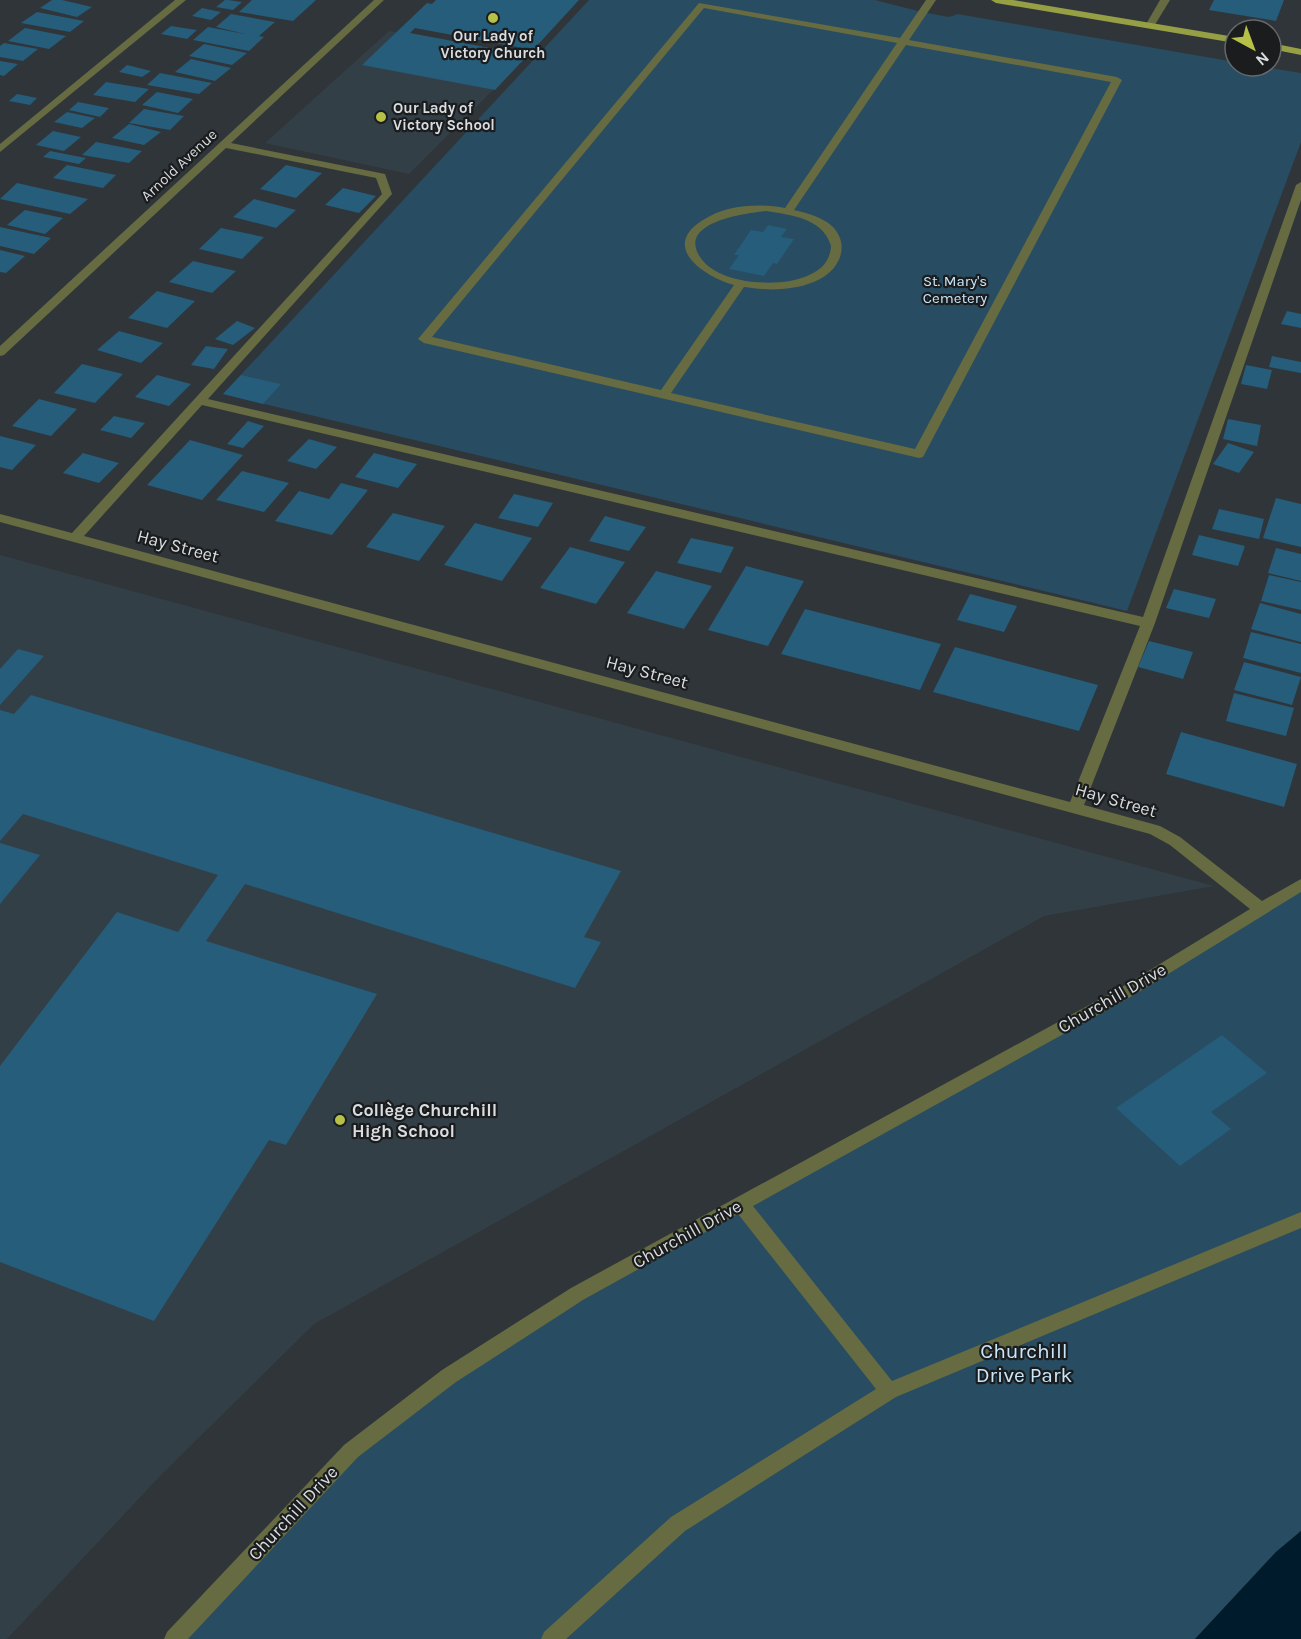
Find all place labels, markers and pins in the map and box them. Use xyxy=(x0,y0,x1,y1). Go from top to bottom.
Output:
marker: Our Lady of Victory Church xyxy=(486,11,500,25)
place label: Our Lady of Victory Church xyxy=(441,27,545,62)
place label: Our Lady of Victory School xyxy=(393,99,495,134)
marker: Our Lady of Victory School xyxy=(374,110,388,124)
place label: Collège Churchill High School xyxy=(352,1099,497,1142)
marker: Collège Churchill High School xyxy=(333,1113,347,1127)

